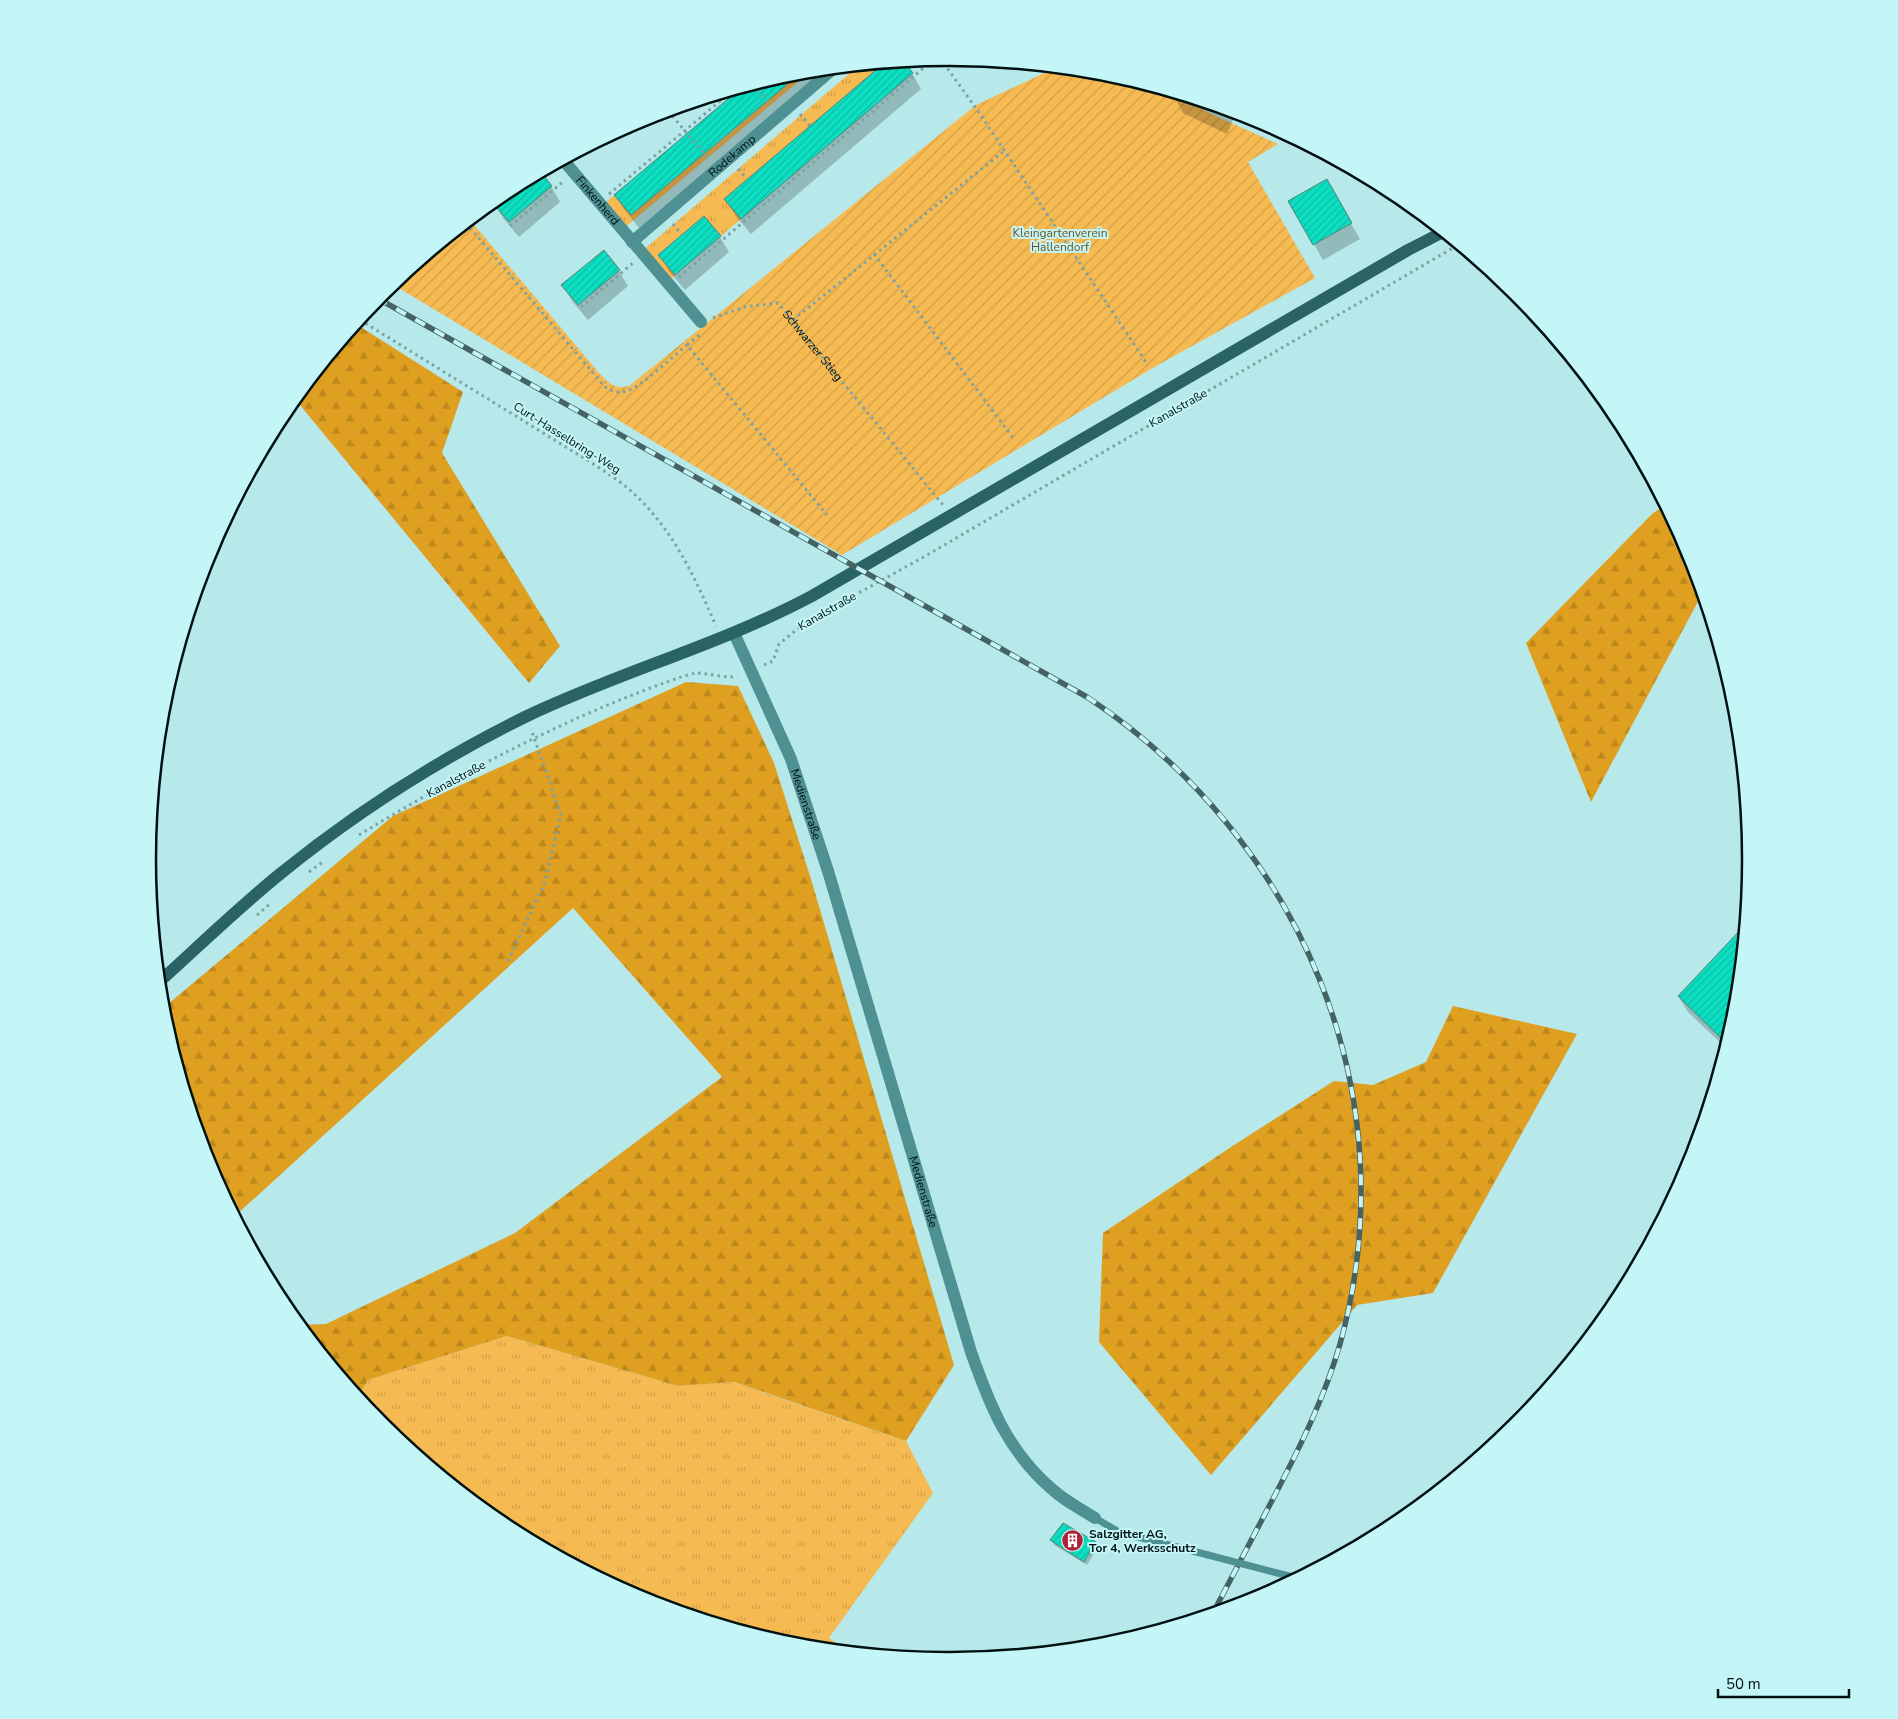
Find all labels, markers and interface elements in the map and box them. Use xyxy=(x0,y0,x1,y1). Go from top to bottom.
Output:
street label: Rodekamp xyxy=(705,131,759,181)
street label: Finkenherd xyxy=(572,173,623,229)
park label: Kleingartenverein Hallendorf xyxy=(1013,225,1107,255)
street label: Schwarzer Stieg xyxy=(779,307,847,384)
street label: Kanalstraße xyxy=(1146,385,1210,431)
street label: Curt-Hasselbring-Weg xyxy=(510,398,624,478)
street label: Kanalstraße xyxy=(795,588,859,634)
street label: Kanalstraße xyxy=(424,757,488,801)
street label: Medienstraße xyxy=(787,767,825,842)
street label: Medienstraße xyxy=(905,1154,942,1230)
place label: Salzgitter AG, Tor 4, Werksschutz xyxy=(1089,1526,1196,1556)
building icon: Salzgitter AG, Tor 4, Werksschutz xyxy=(1061,1529,1085,1553)
scale bar xyxy=(1718,1666,1849,1698)
text: 50 m xyxy=(1726,1674,1761,1694)

